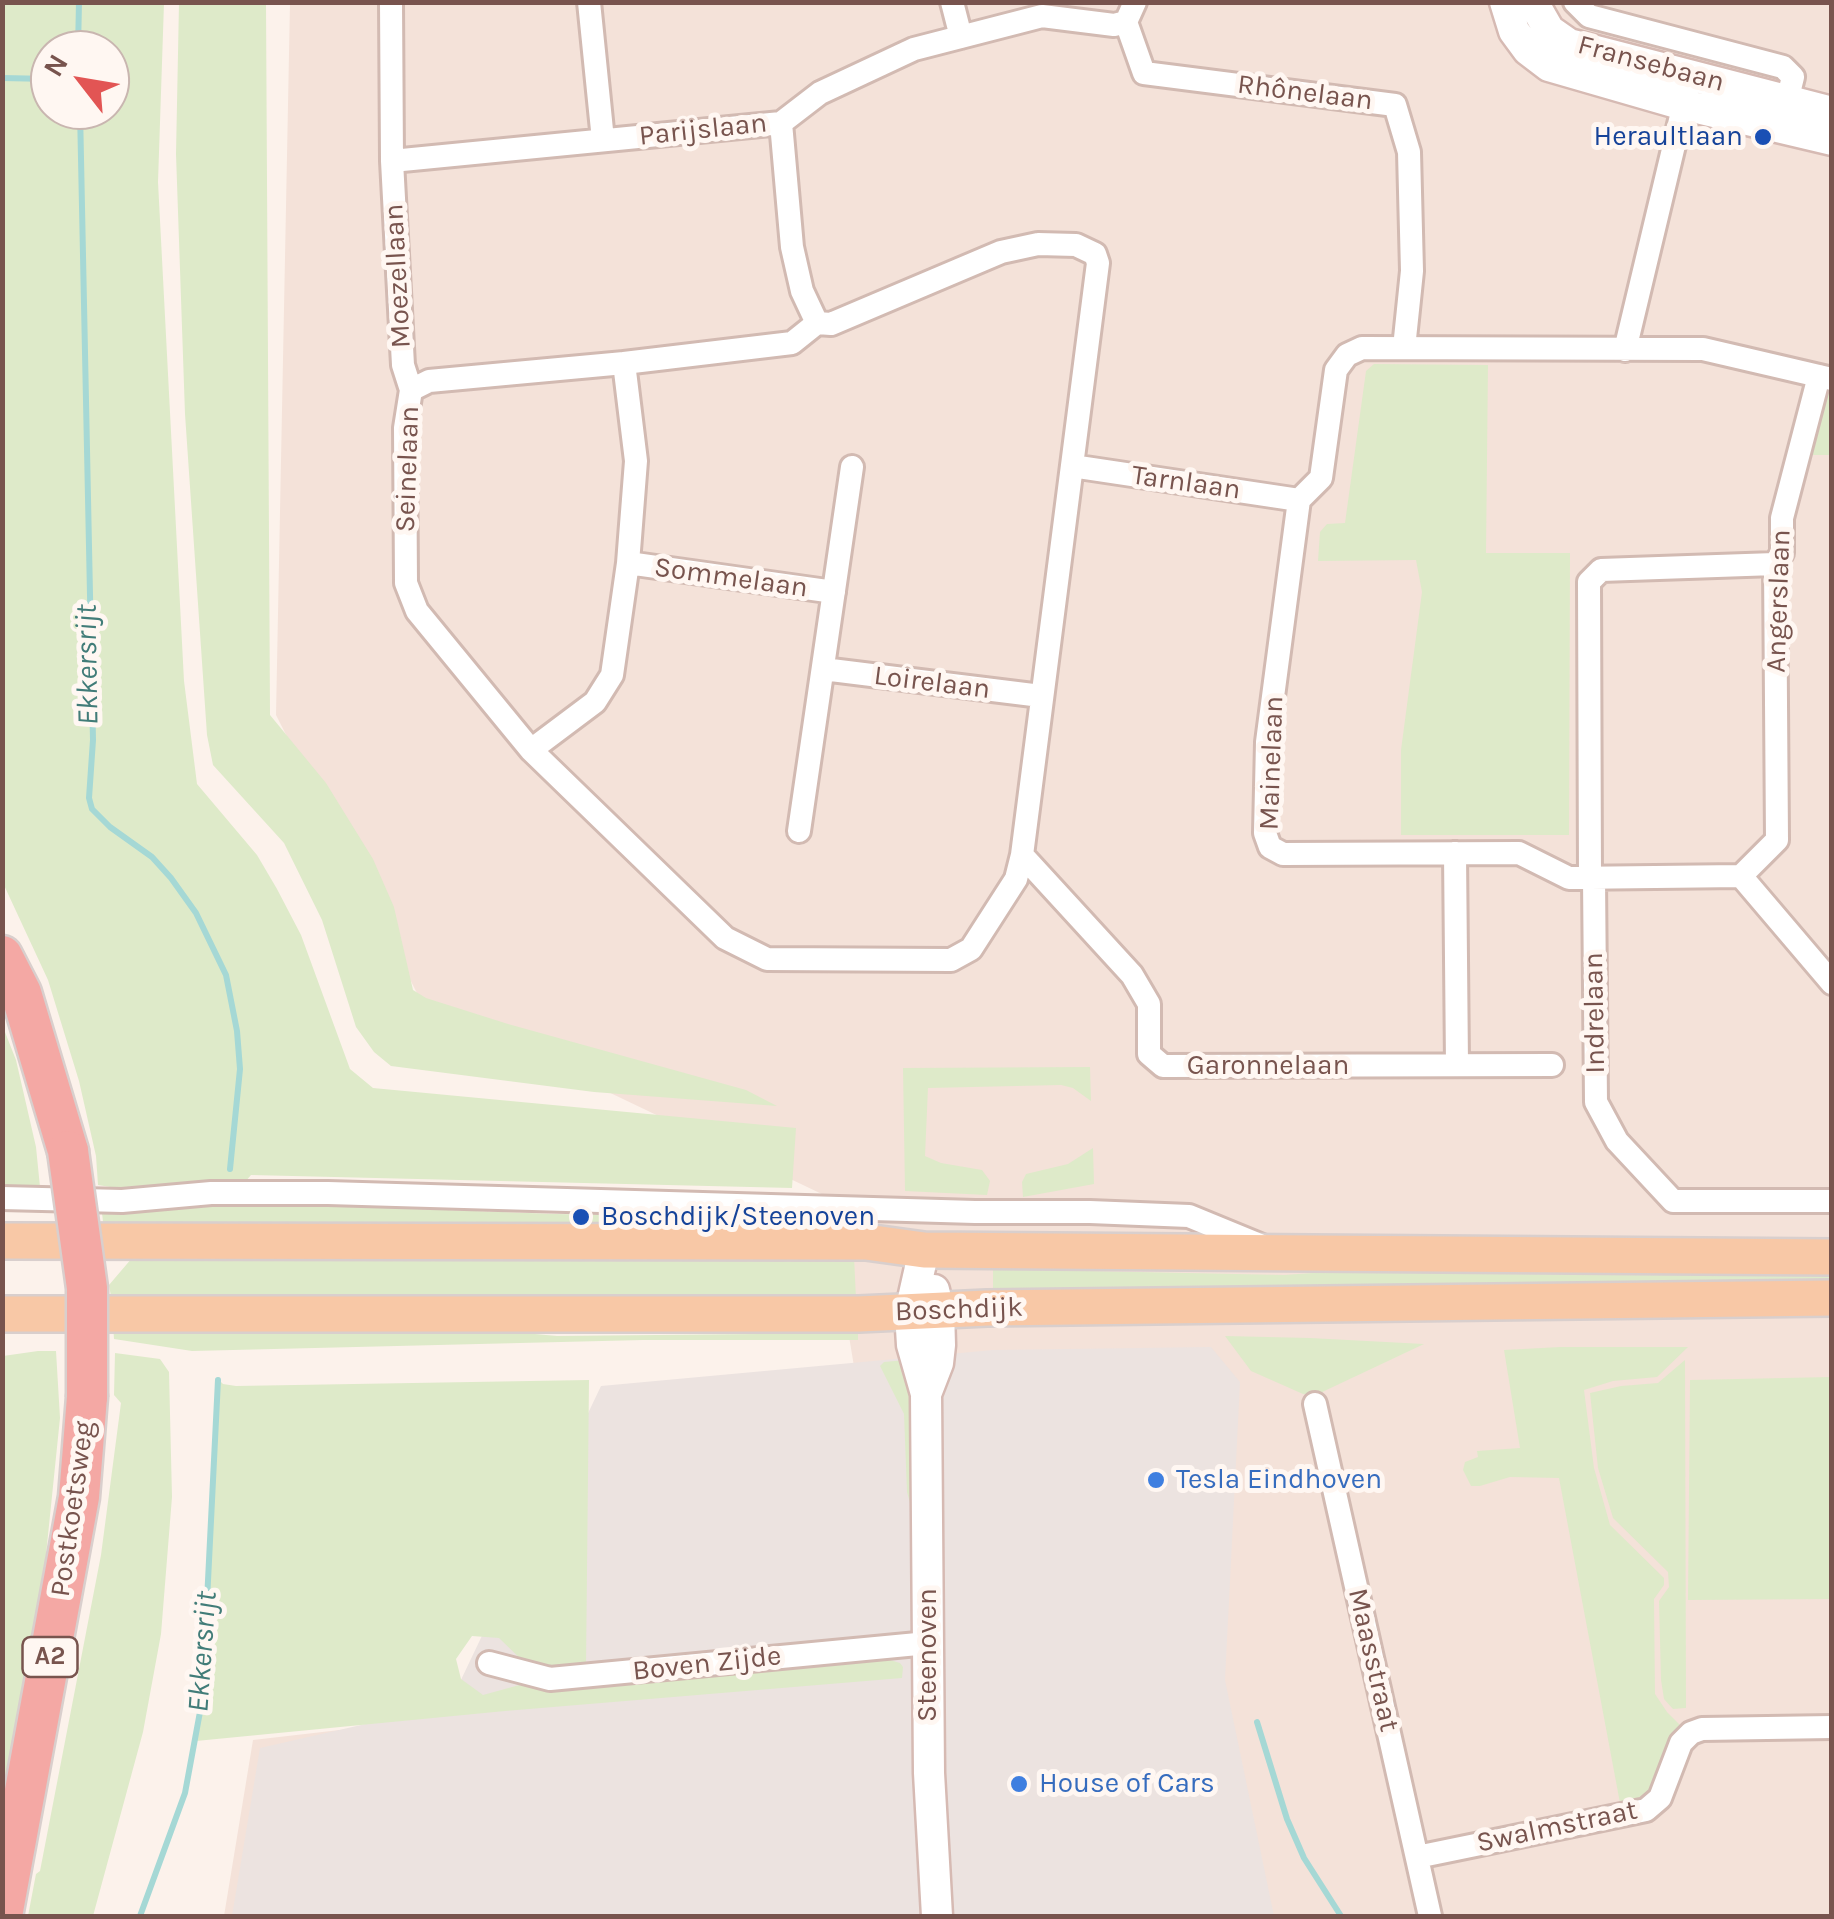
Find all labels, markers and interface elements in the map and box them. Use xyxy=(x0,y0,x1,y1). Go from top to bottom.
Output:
street label: Fransebaan xyxy=(1574,28,1728,100)
north arrow xyxy=(30,30,130,130)
text: N xyxy=(36,48,75,82)
street label: Rhônelaan xyxy=(1235,68,1375,118)
street label: Parijslaan xyxy=(637,107,769,153)
place label: Heraultlaan xyxy=(1593,120,1743,154)
marker: Heraultlaan xyxy=(1752,126,1774,148)
street label: Moezellaan xyxy=(377,203,419,349)
street label: Seinelaan xyxy=(389,405,427,533)
street label: Tarnlaan xyxy=(1129,459,1243,507)
street label: Angerslaan xyxy=(1760,529,1798,673)
street label: Sommelaan xyxy=(652,551,810,605)
water label: Ekkersrijt xyxy=(69,604,107,726)
street label: Loirelaan xyxy=(872,659,992,707)
street label: Mainelaan xyxy=(1253,695,1291,831)
street label: Indrelaan xyxy=(1577,952,1613,1074)
street label: Garonnelaan xyxy=(1187,1049,1349,1083)
place label: Boschdijk/Steenoven xyxy=(601,1200,875,1234)
marker: Boschdijk/Steenoven xyxy=(570,1206,592,1228)
street label: Boschdijk xyxy=(894,1291,1024,1329)
street label: Postkoetsweg xyxy=(44,1419,102,1599)
place label: Tesla Eindhoven xyxy=(1176,1463,1382,1497)
marker: Tesla Eindhoven xyxy=(1145,1469,1167,1491)
street label: Maasstraat xyxy=(1340,1585,1406,1735)
street label: Steenoven xyxy=(911,1588,945,1722)
water label: Ekkersrijt xyxy=(181,1590,225,1714)
road number: A2 xyxy=(22,1637,78,1677)
street label: Boven Zijde xyxy=(631,1639,783,1689)
place label: House of Cars xyxy=(1039,1767,1215,1801)
marker: House of Cars xyxy=(1008,1773,1030,1795)
street label: Swalmstraat xyxy=(1474,1794,1640,1860)

